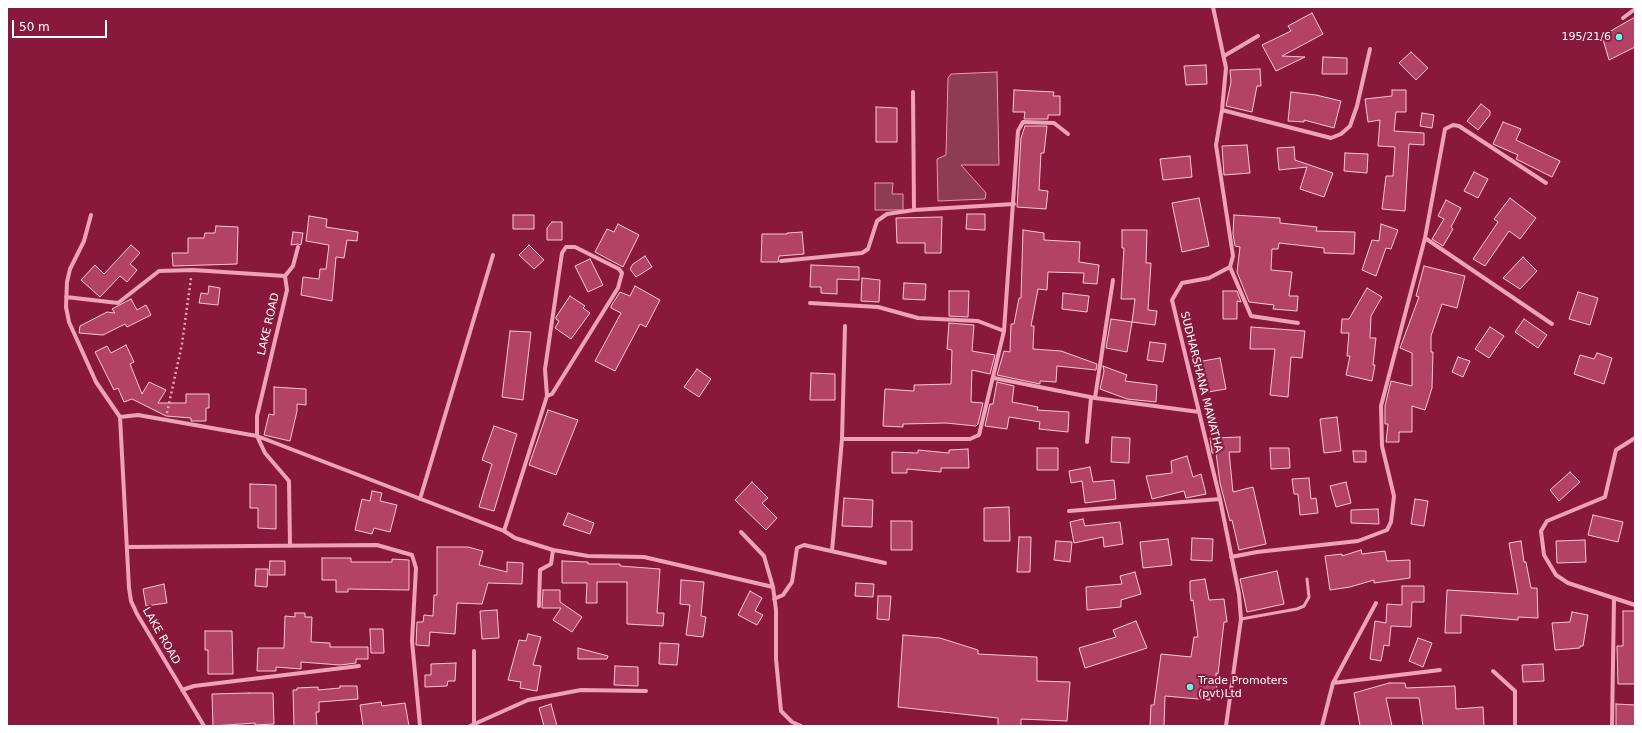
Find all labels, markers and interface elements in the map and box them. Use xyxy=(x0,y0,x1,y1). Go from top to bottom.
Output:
scale bar xyxy=(14,12,109,38)
text: 50 m xyxy=(19,20,50,34)
place label: 195/21/6 xyxy=(1562,30,1611,44)
marker: 195/21/6 xyxy=(1614,32,1624,42)
street label: LAKE ROAD xyxy=(255,291,283,357)
street label: SUDHARSHANA MAWATHA xyxy=(1177,310,1225,454)
street label: LAKE ROAD xyxy=(139,605,183,667)
place label: Trade Promoters (pvt)Ltd xyxy=(1198,674,1288,700)
marker: Trade Promoters (pvt)Ltd xyxy=(1185,682,1195,692)

